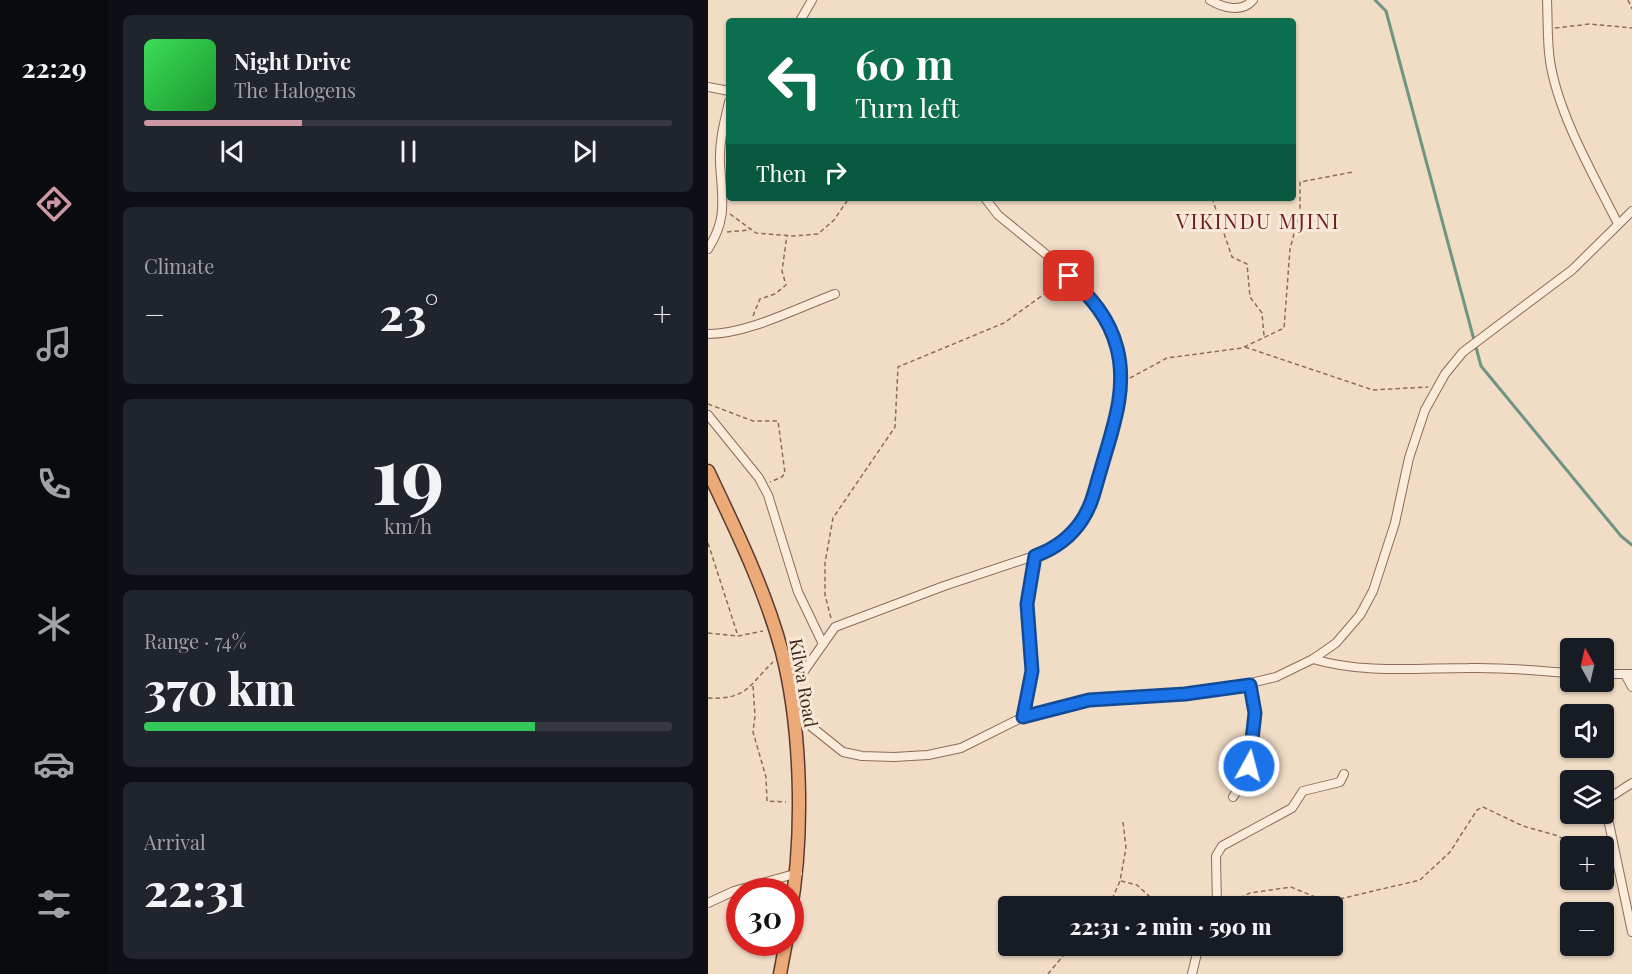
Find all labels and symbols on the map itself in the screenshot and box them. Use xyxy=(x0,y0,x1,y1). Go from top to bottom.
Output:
district label: VIKINDU MJINI xyxy=(1175,206,1340,234)
pin xyxy=(1043,250,1094,301)
street label: Kilwa Road xyxy=(784,636,824,730)
north arrow xyxy=(1560,638,1614,692)
position arrow xyxy=(1217,734,1281,798)
speed limit sign: 30 xyxy=(726,878,804,956)

